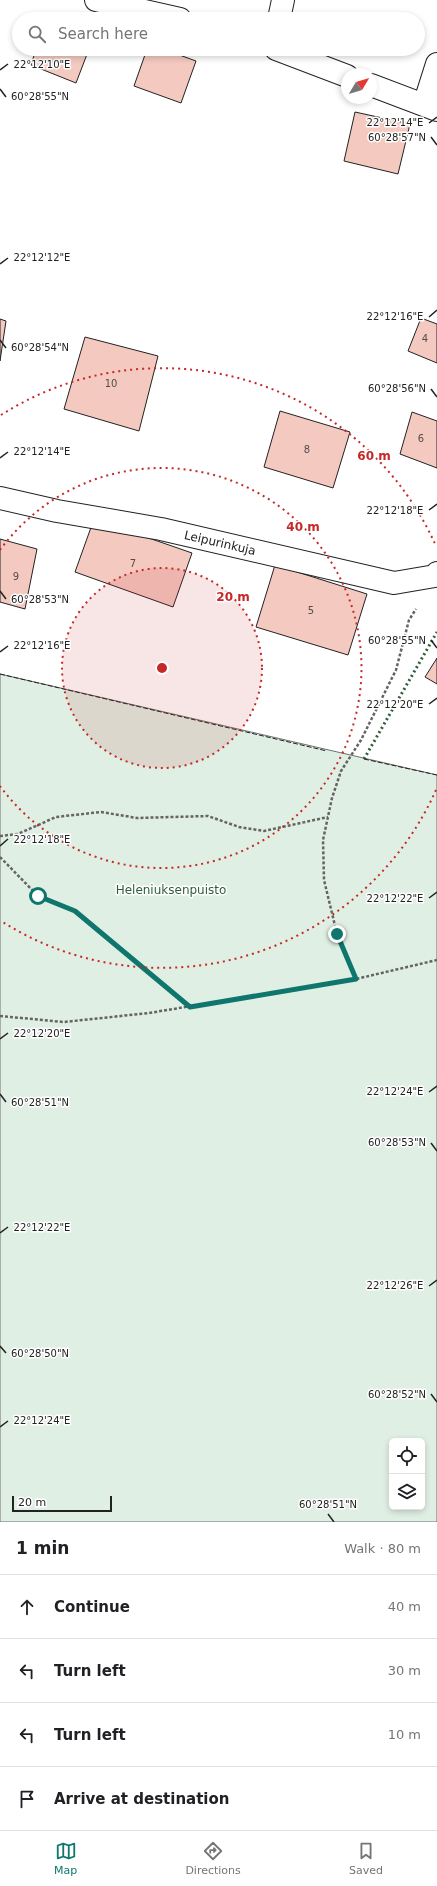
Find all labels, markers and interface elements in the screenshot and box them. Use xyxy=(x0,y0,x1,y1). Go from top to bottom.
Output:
search box xyxy=(12,12,425,56)
icon: search xyxy=(26,23,48,45)
text: Search here xyxy=(58,25,148,43)
text: 22°12'10"E xyxy=(14,59,70,70)
north arrow xyxy=(341,68,377,104)
text: 60°28'55"N xyxy=(11,91,69,102)
text: 22°12'14"E xyxy=(367,117,423,128)
text: 60°28'57"N xyxy=(368,132,426,143)
text: 22°12'12"E xyxy=(14,252,70,263)
text: 22°12'16"E xyxy=(367,311,423,322)
house number: 4 xyxy=(422,333,428,344)
text: 60°28'54"N xyxy=(11,342,69,353)
house number: 10 xyxy=(105,378,117,389)
text: 60°28'56"N xyxy=(368,383,426,394)
house number: 6 xyxy=(418,433,424,444)
house number: 8 xyxy=(304,444,310,455)
text: 22°12'14"E xyxy=(14,446,70,457)
text: 60 m xyxy=(357,449,391,463)
text: 22°12'18"E xyxy=(367,505,423,516)
text: 40 m xyxy=(286,520,320,534)
street label: Leipurinkuja xyxy=(183,528,257,558)
house number: 7 xyxy=(130,558,136,569)
house number: 9 xyxy=(13,571,19,582)
text: 20 m xyxy=(216,590,250,604)
text: 60°28'53"N xyxy=(11,594,69,605)
house number: 5 xyxy=(308,605,314,616)
text: 60°28'55"N xyxy=(368,635,426,646)
text: 22°12'16"E xyxy=(14,640,70,651)
centre of rings xyxy=(155,661,169,675)
text: 22°12'20"E xyxy=(367,699,423,710)
text: 22°12'18"E xyxy=(14,834,70,845)
park label: Heleniuksenpuisto xyxy=(116,883,226,897)
route start xyxy=(29,887,47,905)
text: 22°12'22"E xyxy=(367,893,423,904)
route end xyxy=(328,925,346,943)
text: 22°12'20"E xyxy=(14,1028,70,1039)
text: 22°12'24"E xyxy=(367,1086,423,1097)
text: 60°28'51"N xyxy=(11,1097,69,1108)
text: 60°28'53"N xyxy=(368,1137,426,1148)
text: 22°12'22"E xyxy=(14,1222,70,1233)
text: 22°12'26"E xyxy=(367,1280,423,1291)
text: 60°28'50"N xyxy=(11,1348,69,1359)
text: 60°28'52"N xyxy=(368,1389,426,1400)
text: 22°12'24"E xyxy=(14,1415,70,1426)
map controls xyxy=(389,1438,425,1510)
button: locate xyxy=(389,1438,425,1474)
button: layers xyxy=(389,1474,425,1510)
scale bar xyxy=(12,1494,112,1513)
text: 20 m xyxy=(18,1496,46,1509)
text: 60°28'51"N xyxy=(299,1499,357,1510)
text: 1 min xyxy=(16,1538,69,1558)
text: Walk · 80 m xyxy=(344,1541,421,1556)
icon: ahead xyxy=(16,1596,38,1618)
text: Continue xyxy=(54,1598,130,1616)
text: 40 m xyxy=(388,1599,421,1614)
icon: left xyxy=(16,1660,38,1682)
text: Turn left xyxy=(54,1662,126,1680)
text: 30 m xyxy=(388,1663,421,1678)
icon: left xyxy=(16,1724,38,1746)
text: Turn left xyxy=(54,1726,126,1744)
text: 10 m xyxy=(388,1727,421,1742)
icon: arrive xyxy=(16,1788,38,1810)
text: Arrive at destination xyxy=(54,1790,229,1808)
tab: Map xyxy=(54,1840,77,1877)
tab: Directions xyxy=(185,1840,241,1877)
tab: Saved xyxy=(349,1840,383,1877)

